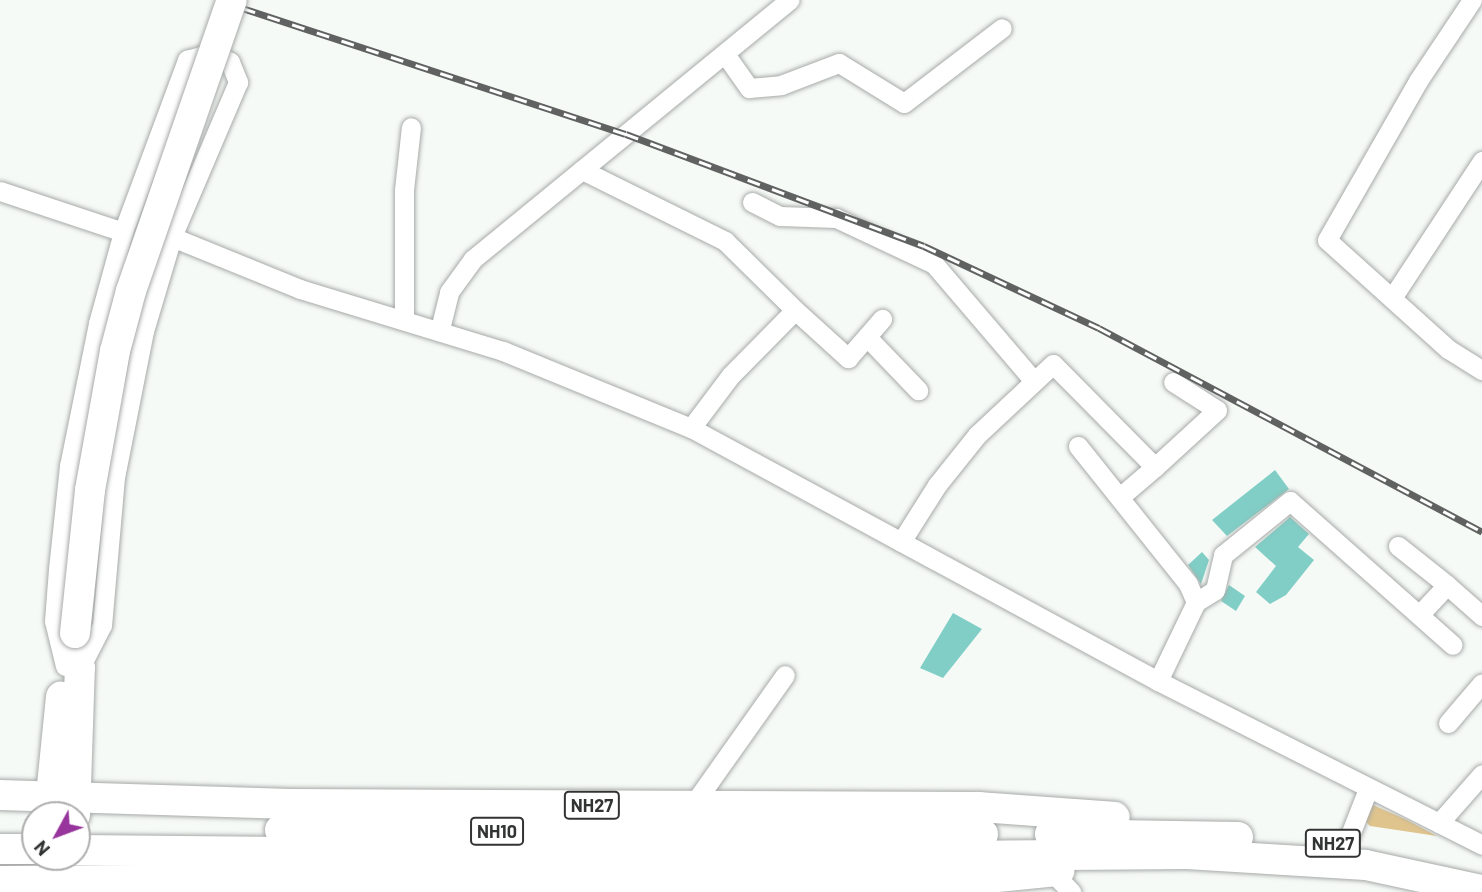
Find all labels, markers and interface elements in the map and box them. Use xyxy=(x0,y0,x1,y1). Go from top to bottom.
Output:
road number: NH27 xyxy=(562,790,622,820)
north arrow xyxy=(21,801,91,871)
road number: NH10 xyxy=(469,816,525,846)
road number: NH27 xyxy=(1303,828,1363,858)
text: N xyxy=(28,836,54,861)

